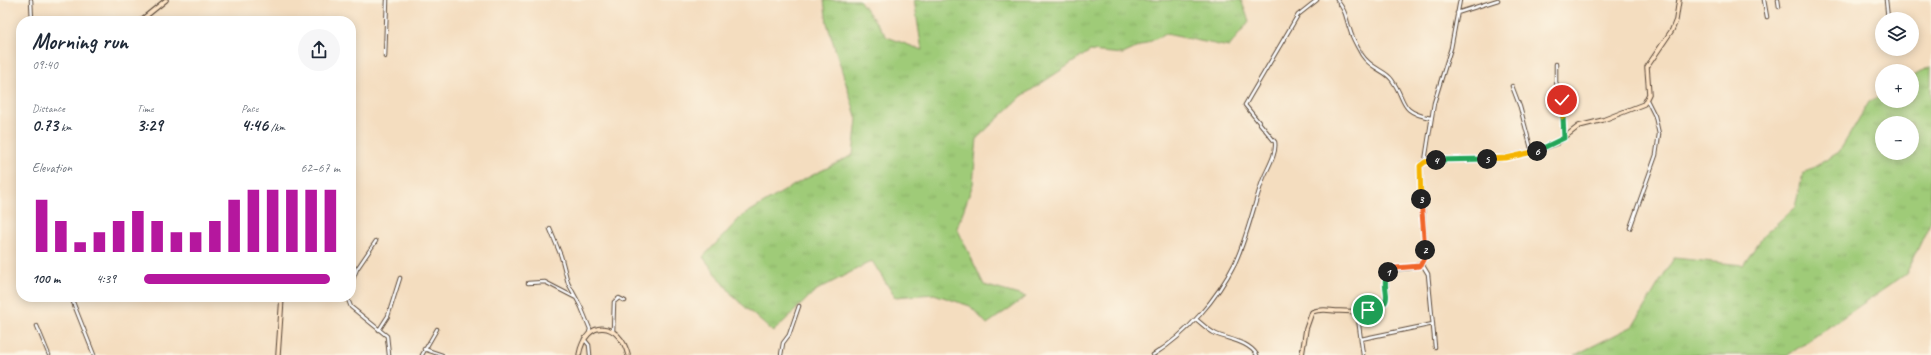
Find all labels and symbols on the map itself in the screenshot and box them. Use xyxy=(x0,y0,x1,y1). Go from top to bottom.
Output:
pin xyxy=(1545,83,1579,117)
pin: 6 xyxy=(1527,141,1547,161)
pin: 5 xyxy=(1477,149,1497,169)
pin: 4 xyxy=(1426,150,1446,170)
pin: 3 xyxy=(1411,189,1431,209)
pin: 2 xyxy=(1415,240,1435,260)
pin: 1 xyxy=(1378,262,1398,282)
pin xyxy=(1351,293,1385,327)

